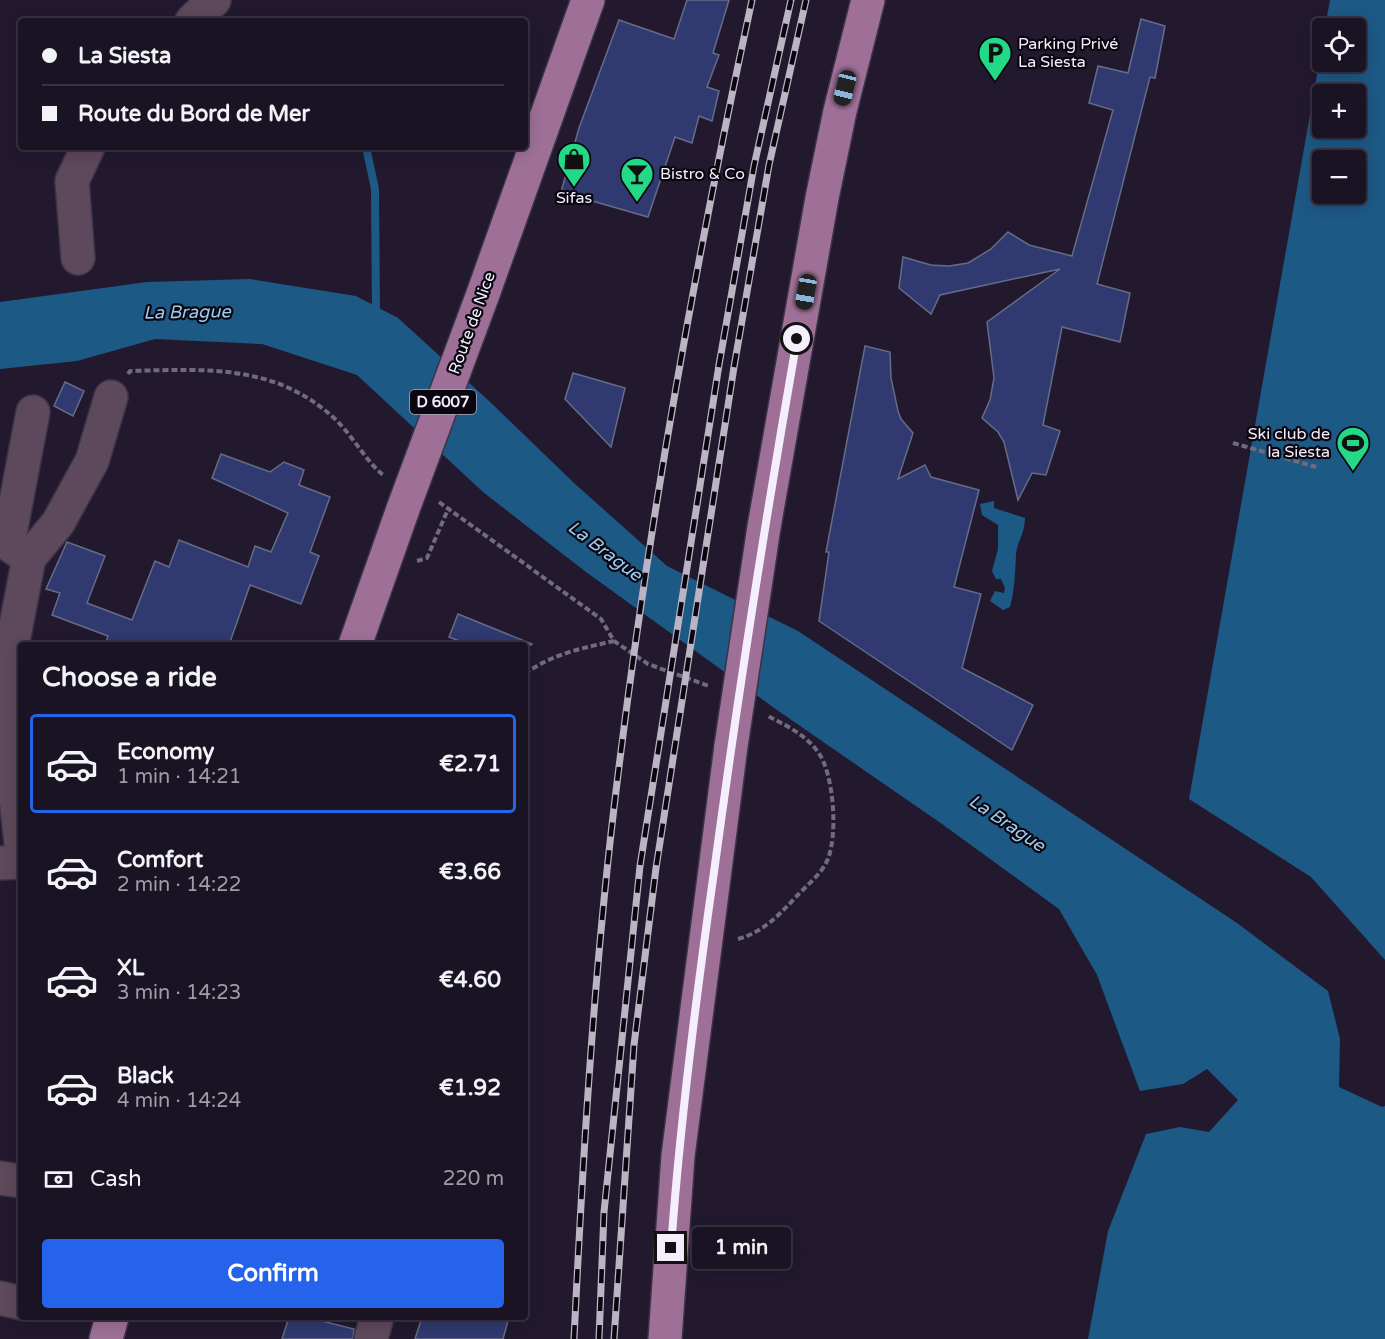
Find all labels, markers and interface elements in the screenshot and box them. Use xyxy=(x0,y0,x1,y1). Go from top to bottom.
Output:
map controls xyxy=(1312,18,1366,204)
button: locate xyxy=(1312,18,1366,72)
place label: Parking Privé La Siesta xyxy=(1018,34,1118,72)
parking icon: Parking Privé La Siesta xyxy=(977,35,1013,82)
text: La Siesta xyxy=(78,43,171,69)
car xyxy=(832,68,858,108)
button: + xyxy=(1312,84,1366,138)
text: Route du Bord de Mer xyxy=(78,101,310,127)
shop icon: Sifas xyxy=(556,141,592,188)
button: − xyxy=(1312,150,1366,204)
bar icon: Bistro & Co xyxy=(619,156,655,203)
place label: Bistro & Co xyxy=(660,164,745,184)
place label: Sifas xyxy=(556,188,592,208)
street label: Route de Nice xyxy=(444,269,500,377)
car xyxy=(794,273,818,311)
water label: La Brague xyxy=(143,300,232,324)
route start xyxy=(783,325,810,352)
road number: D 6007 xyxy=(410,390,476,414)
place label: Ski club de la Siesta xyxy=(1248,424,1330,462)
sports icon: Ski club de la Siesta xyxy=(1335,425,1371,472)
water label: La Brague xyxy=(564,516,647,586)
text: Choose a ride xyxy=(42,661,217,694)
icon: car xyxy=(45,737,99,791)
text: Economy xyxy=(117,739,214,765)
text: €2.71 xyxy=(439,751,501,777)
text: 1 min · 14:21 xyxy=(117,765,241,789)
water label: La Brague xyxy=(965,790,1050,857)
icon: car xyxy=(45,845,99,899)
text: Comfort xyxy=(117,847,203,873)
text: €3.66 xyxy=(439,859,501,885)
text: 2 min · 14:22 xyxy=(117,873,241,897)
icon: car xyxy=(45,953,99,1007)
text: XL xyxy=(117,955,144,981)
text: €4.60 xyxy=(439,967,501,993)
text: 3 min · 14:23 xyxy=(117,981,241,1005)
icon: car xyxy=(45,1061,99,1115)
text: Black xyxy=(117,1063,174,1089)
text: €1.92 xyxy=(439,1075,501,1101)
text: 4 min · 14:24 xyxy=(117,1089,241,1113)
icon: cash xyxy=(42,1163,75,1196)
text: Cash xyxy=(90,1166,142,1192)
text: 220 m xyxy=(443,1167,504,1191)
callout: 1 min xyxy=(692,1227,791,1269)
route end xyxy=(657,1234,684,1261)
text: 1 min xyxy=(715,1236,768,1260)
button: Confirm xyxy=(42,1239,504,1308)

